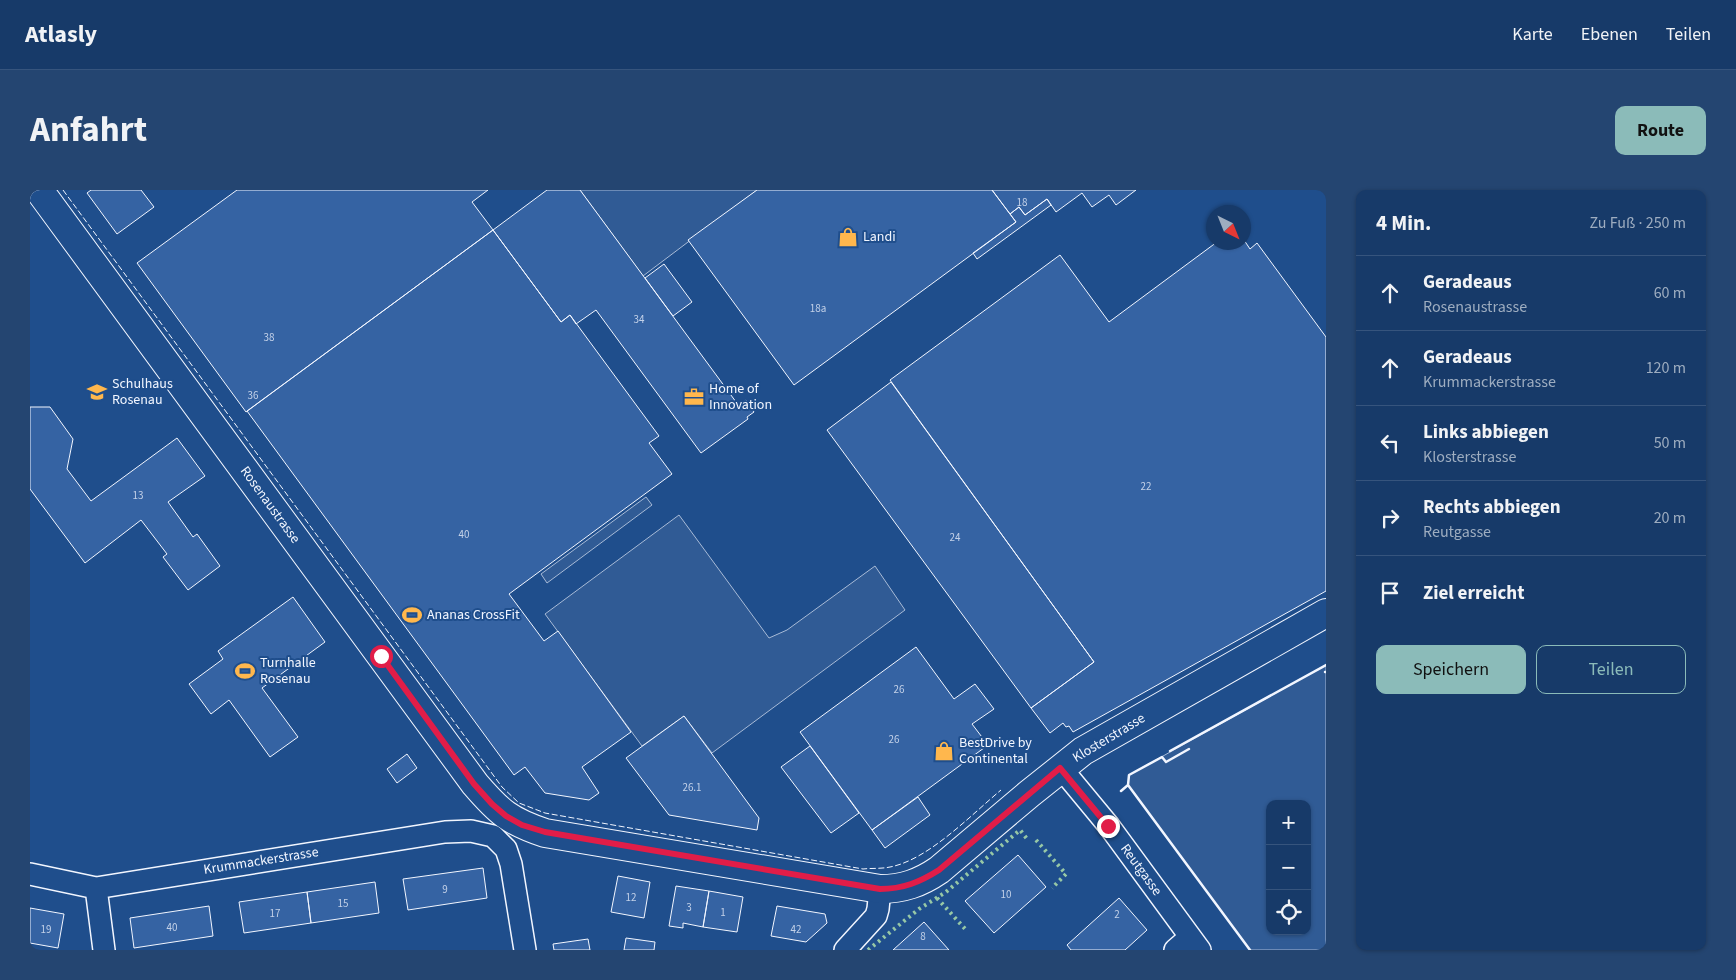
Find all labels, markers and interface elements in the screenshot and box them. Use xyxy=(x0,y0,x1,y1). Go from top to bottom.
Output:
text: Atlasly xyxy=(25,17,97,52)
text: Karte xyxy=(1512,22,1553,47)
text: Ebenen xyxy=(1581,22,1638,47)
text: Teilen xyxy=(1666,22,1711,47)
text: Anfahrt xyxy=(30,105,147,155)
button: Route xyxy=(1615,106,1706,155)
house number: 18 xyxy=(1017,195,1028,210)
north arrow xyxy=(1206,205,1251,250)
text: 4 Min. xyxy=(1376,208,1431,238)
text: Zu Fuß · 250 m xyxy=(1590,212,1686,234)
shop icon: Landi xyxy=(837,226,859,248)
place label: Landi xyxy=(863,227,896,247)
text: Geradeaus xyxy=(1423,269,1512,296)
icon: ahead xyxy=(1376,279,1404,307)
text: 60 m xyxy=(1654,282,1686,304)
text: Rosenaustrasse xyxy=(1423,296,1527,318)
house number: 18a xyxy=(810,301,826,316)
house number: 34 xyxy=(634,312,645,327)
house number: 38 xyxy=(264,330,275,345)
text: Geradeaus xyxy=(1423,344,1512,371)
icon: ahead xyxy=(1376,354,1404,382)
text: 120 m xyxy=(1646,357,1686,379)
text: Krummackerstrasse xyxy=(1423,371,1556,393)
place label: Schulhaus Rosenau xyxy=(112,374,173,410)
place label: Home of Innovation xyxy=(709,379,772,415)
school or university icon: Schulhaus Rosenau xyxy=(86,381,108,403)
office icon: Home of Innovation xyxy=(683,386,705,408)
house number: 36 xyxy=(248,388,259,403)
text: Links abbiegen xyxy=(1423,419,1549,446)
icon: left xyxy=(1376,429,1404,457)
text: 50 m xyxy=(1654,432,1686,454)
text: Klosterstrasse xyxy=(1423,446,1516,468)
street label: Rosenaustrasse xyxy=(235,462,305,548)
house number: 22 xyxy=(1141,479,1151,494)
house number: 13 xyxy=(133,488,143,503)
text: Rechts abbiegen xyxy=(1423,494,1561,521)
icon: right xyxy=(1376,504,1404,532)
text: 20 m xyxy=(1654,507,1686,529)
text: Reutgasse xyxy=(1423,521,1491,543)
house number: 40 xyxy=(459,527,469,542)
house number: 24 xyxy=(950,530,961,545)
icon: arrive xyxy=(1376,579,1404,607)
text: Ziel erreicht xyxy=(1423,580,1524,607)
sports icon: Ananas CrossFit xyxy=(401,604,423,626)
place label: Ananas CrossFit xyxy=(427,605,520,625)
route start xyxy=(370,645,393,668)
button: Speichern xyxy=(1376,645,1526,694)
button: Teilen xyxy=(1536,645,1686,694)
place label: Turnhalle Rosenau xyxy=(260,653,316,689)
sports icon: Turnhalle Rosenau xyxy=(234,660,256,682)
house number: 26 xyxy=(894,682,905,697)
street label: Klosterstrasse xyxy=(1069,708,1149,768)
house number: 26 xyxy=(889,732,900,747)
place label: BestDrive by Continental xyxy=(959,733,1032,769)
shop icon: BestDrive by Continental xyxy=(933,740,955,762)
house number: 26.1 xyxy=(682,780,702,795)
map controls xyxy=(1266,800,1311,935)
button: + xyxy=(1266,800,1311,845)
route end xyxy=(1097,815,1120,838)
street label: Reutgasse xyxy=(1115,840,1167,900)
street label: Krummackerstrasse xyxy=(202,842,320,880)
button: − xyxy=(1266,845,1311,890)
house number: 9 xyxy=(442,882,448,897)
house number: 10 xyxy=(1001,887,1011,902)
house number: 12 xyxy=(626,890,636,905)
button: locate xyxy=(1266,890,1311,935)
house number: 15 xyxy=(338,896,348,911)
house number: 3 xyxy=(686,900,692,915)
house number: 1 xyxy=(720,905,726,920)
house number: 17 xyxy=(270,906,280,921)
house number: 2 xyxy=(1114,907,1120,922)
house number: 40 xyxy=(167,920,177,935)
house number: 19 xyxy=(41,922,51,937)
house number: 42 xyxy=(791,922,801,937)
house number: 8 xyxy=(920,929,926,944)

